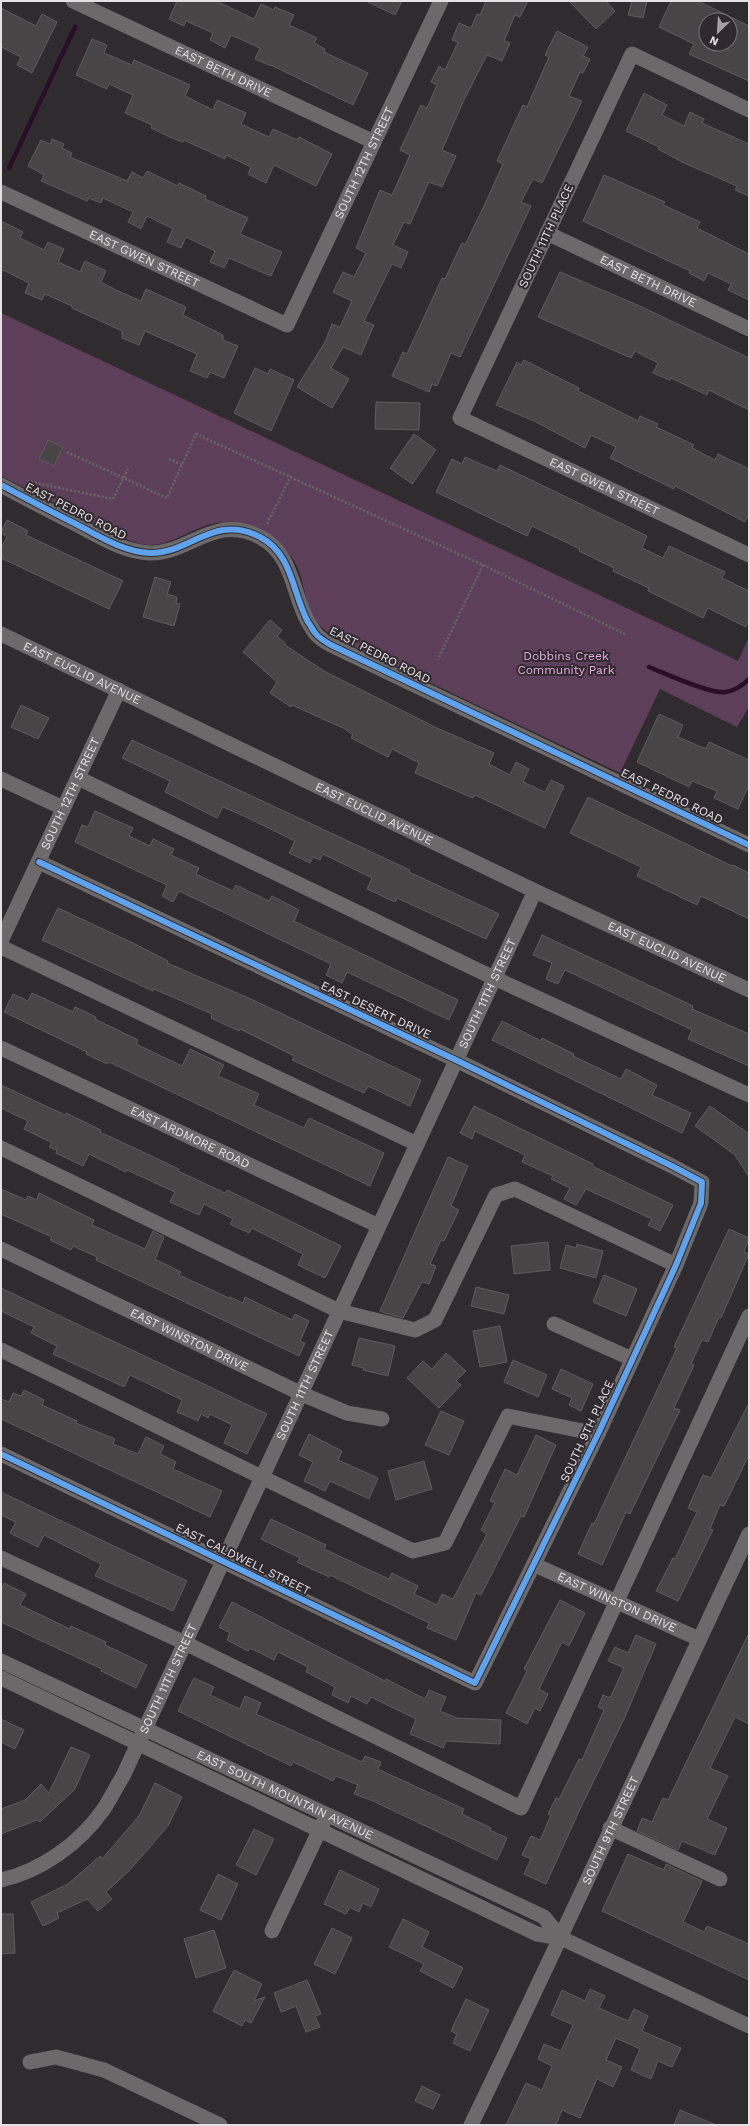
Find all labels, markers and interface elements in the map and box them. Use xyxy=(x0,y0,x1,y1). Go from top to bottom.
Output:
north arrow xyxy=(698,12,738,52)
text: N xyxy=(708,33,720,48)
street label: EAST BETH DRIVE xyxy=(173,43,274,100)
street label: SOUTH 12TH STREET xyxy=(332,105,397,221)
street label: SOUTH 11TH PLACE xyxy=(516,182,576,290)
street label: EAST GWEN STREET xyxy=(87,227,201,290)
street label: EAST BETH DRIVE xyxy=(598,252,699,310)
street label: EAST GWEN STREET xyxy=(547,454,661,518)
street label: EAST PEDRO ROAD xyxy=(23,479,129,543)
street label: EAST PEDRO ROAD xyxy=(327,623,433,687)
street label: EAST EUCLID AVENUE xyxy=(21,639,144,707)
park label: Dobbins Creek Community Park xyxy=(517,649,615,677)
street label: SOUTH 12TH STREET xyxy=(38,735,103,852)
street label: EAST PEDRO ROAD xyxy=(619,765,725,827)
street label: EAST EUCLID AVENUE xyxy=(313,779,435,848)
street label: EAST EUCLID AVENUE xyxy=(606,919,729,986)
street label: SOUTH 11TH STREET xyxy=(456,936,519,1051)
street label: EAST DESERT DRIVE xyxy=(319,978,434,1042)
street label: EAST ARDMORE ROAD xyxy=(128,1103,252,1171)
street label: EAST WINSTON DRIVE xyxy=(128,1305,251,1374)
street label: SOUTH 11TH STREET xyxy=(273,1328,337,1442)
street label: SOUTH 9TH PLACE xyxy=(557,1378,617,1484)
street label: EAST CALDWELL STREET xyxy=(173,1520,313,1598)
street label: EAST WINSTON DRIVE xyxy=(555,1569,679,1635)
street label: SOUTH 11TH STREET xyxy=(137,1622,200,1736)
street label: EAST SOUTH MOUNTAIN AVENUE xyxy=(195,1747,376,1843)
street label: SOUTH 9TH STREET xyxy=(579,1774,642,1887)

